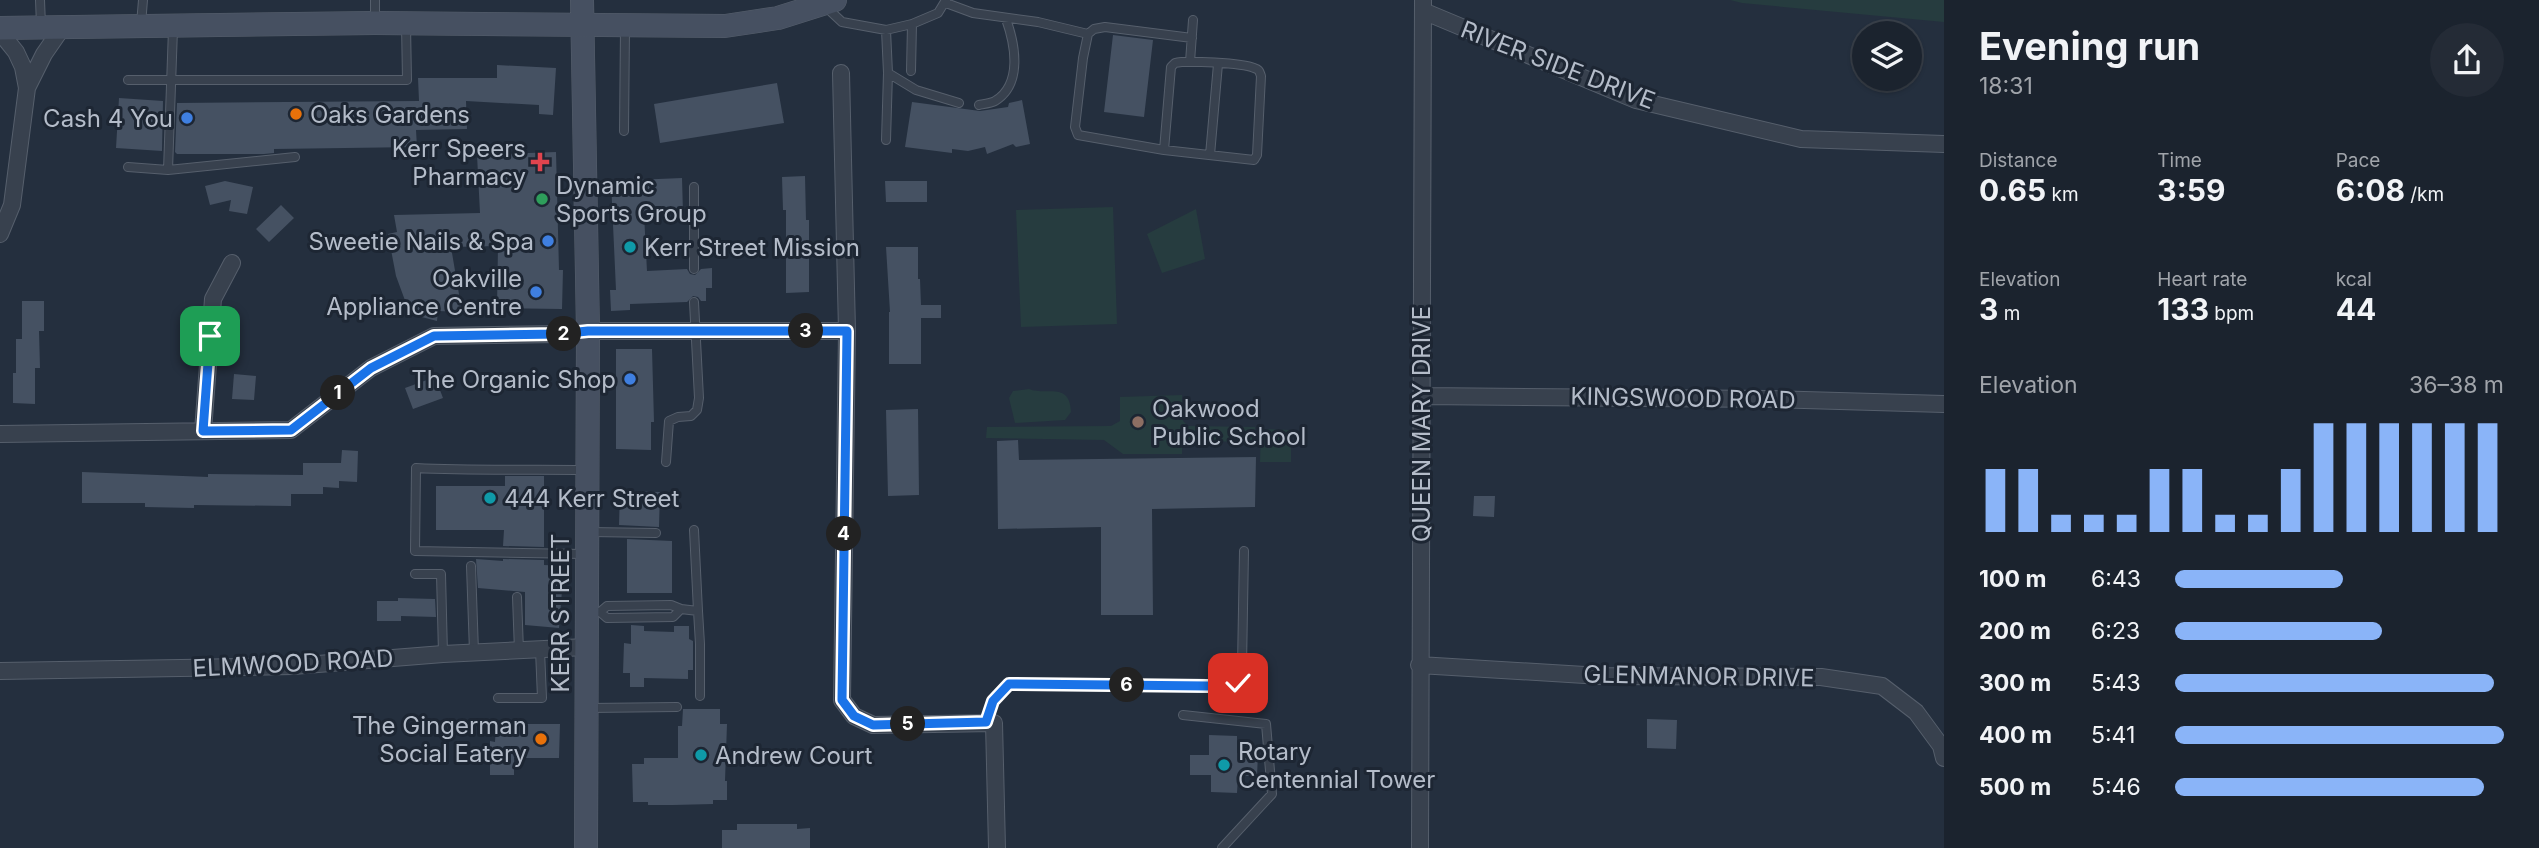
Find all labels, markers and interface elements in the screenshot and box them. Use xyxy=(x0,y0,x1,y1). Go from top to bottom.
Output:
street label: RIVER SIDE DRIVE xyxy=(1457,15,1659,115)
map controls xyxy=(1852,21,1922,91)
button: layers xyxy=(1852,21,1922,91)
text: Evening run xyxy=(1979,23,2200,69)
button: share xyxy=(2430,23,2504,97)
text: 18:31 xyxy=(1979,72,2033,100)
place label: Oaks Gardens xyxy=(310,100,470,129)
place label: Cash 4 You xyxy=(43,104,173,133)
marker: Oaks Gardens xyxy=(288,106,304,122)
marker: Cash 4 You xyxy=(179,110,195,126)
place label: Kerr Speers Pharmacy xyxy=(392,134,526,191)
text: Distance xyxy=(1979,149,2057,172)
text: Time xyxy=(2157,149,2202,172)
text: Pace xyxy=(2336,149,2380,172)
marker: Kerr Speers Pharmacy xyxy=(532,154,548,170)
place label: Dynamic Sports Group xyxy=(556,171,707,228)
text: 0.65 xyxy=(1979,172,2046,208)
text: 3:59 xyxy=(2157,172,2225,208)
text: 6:08 xyxy=(2336,172,2405,208)
text: km xyxy=(2046,183,2079,206)
text: /km xyxy=(2405,183,2444,206)
marker: Dynamic Sports Group xyxy=(534,191,550,207)
place label: Sweetie Nails & Spa xyxy=(308,227,534,256)
marker: Sweetie Nails & Spa xyxy=(540,233,556,249)
place label: Kerr Street Mission xyxy=(644,233,860,262)
marker: Kerr Street Mission xyxy=(622,239,638,255)
place label: Oakville Appliance Centre xyxy=(326,264,522,321)
text: Elevation xyxy=(1979,268,2060,291)
text: Heart rate xyxy=(2157,268,2247,291)
text: kcal xyxy=(2336,268,2372,291)
marker: Oakville Appliance Centre xyxy=(528,284,544,300)
text: 3 xyxy=(1979,291,1998,327)
text: 133 xyxy=(2157,291,2209,327)
text: 44 xyxy=(2336,291,2376,327)
text: m xyxy=(1998,302,2020,325)
text: bpm xyxy=(2209,302,2254,325)
pin xyxy=(180,306,240,366)
street label: QUEEN MARY DRIVE xyxy=(1407,306,1436,542)
pin: 3 xyxy=(788,314,824,348)
pin: 2 xyxy=(546,316,582,352)
icon: arrive xyxy=(191,317,229,355)
text: 3 xyxy=(799,319,812,342)
text: 2 xyxy=(558,322,569,345)
place label: The Organic Shop xyxy=(411,365,616,394)
marker: The Organic Shop xyxy=(622,371,638,387)
text: Elevation xyxy=(1979,371,2078,399)
text: 36–38 m xyxy=(2409,371,2504,399)
pin: 1 xyxy=(320,376,356,410)
text: 1 xyxy=(333,381,342,404)
street label: KINGSWOOD ROAD xyxy=(1570,382,1796,414)
place label: Oakwood Public School xyxy=(1152,394,1306,451)
marker: Oakwood Public School xyxy=(1130,414,1146,430)
place label: 444 Kerr Street xyxy=(504,484,679,513)
marker: 444 Kerr Street xyxy=(482,490,498,506)
pin: 4 xyxy=(826,516,862,552)
text: 4 xyxy=(837,522,850,545)
street label: KERR STREET xyxy=(546,534,575,692)
text: 100 m xyxy=(1979,565,2046,593)
text: 6:43 xyxy=(2091,565,2141,593)
text: 200 m xyxy=(1979,617,2051,645)
text: 6:23 xyxy=(2091,617,2140,645)
street label: ELMWOOD ROAD xyxy=(192,643,394,683)
pin xyxy=(1208,653,1268,713)
street label: GLENMANOR DRIVE xyxy=(1583,659,1815,693)
icon: check xyxy=(1219,664,1257,702)
pin: 6 xyxy=(1110,668,1144,702)
text: 300 m xyxy=(1979,669,2051,697)
text: 5:43 xyxy=(2091,669,2141,697)
text: 6 xyxy=(1120,673,1133,696)
pin: 5 xyxy=(890,706,926,742)
place label: The Gingerman Social Eatery xyxy=(352,711,527,768)
text: 5 xyxy=(901,712,914,735)
text: 400 m xyxy=(1979,721,2052,749)
text: 5:41 xyxy=(2091,721,2135,749)
marker: The Gingerman Social Eatery xyxy=(533,731,549,747)
place label: Rotary Centennial Tower xyxy=(1238,737,1435,794)
place label: Andrew Court xyxy=(715,741,873,770)
marker: Andrew Court xyxy=(693,747,709,763)
marker: Rotary Centennial Tower xyxy=(1216,757,1232,773)
text: 500 m xyxy=(1979,773,2051,801)
text: 5:46 xyxy=(2091,773,2141,801)

